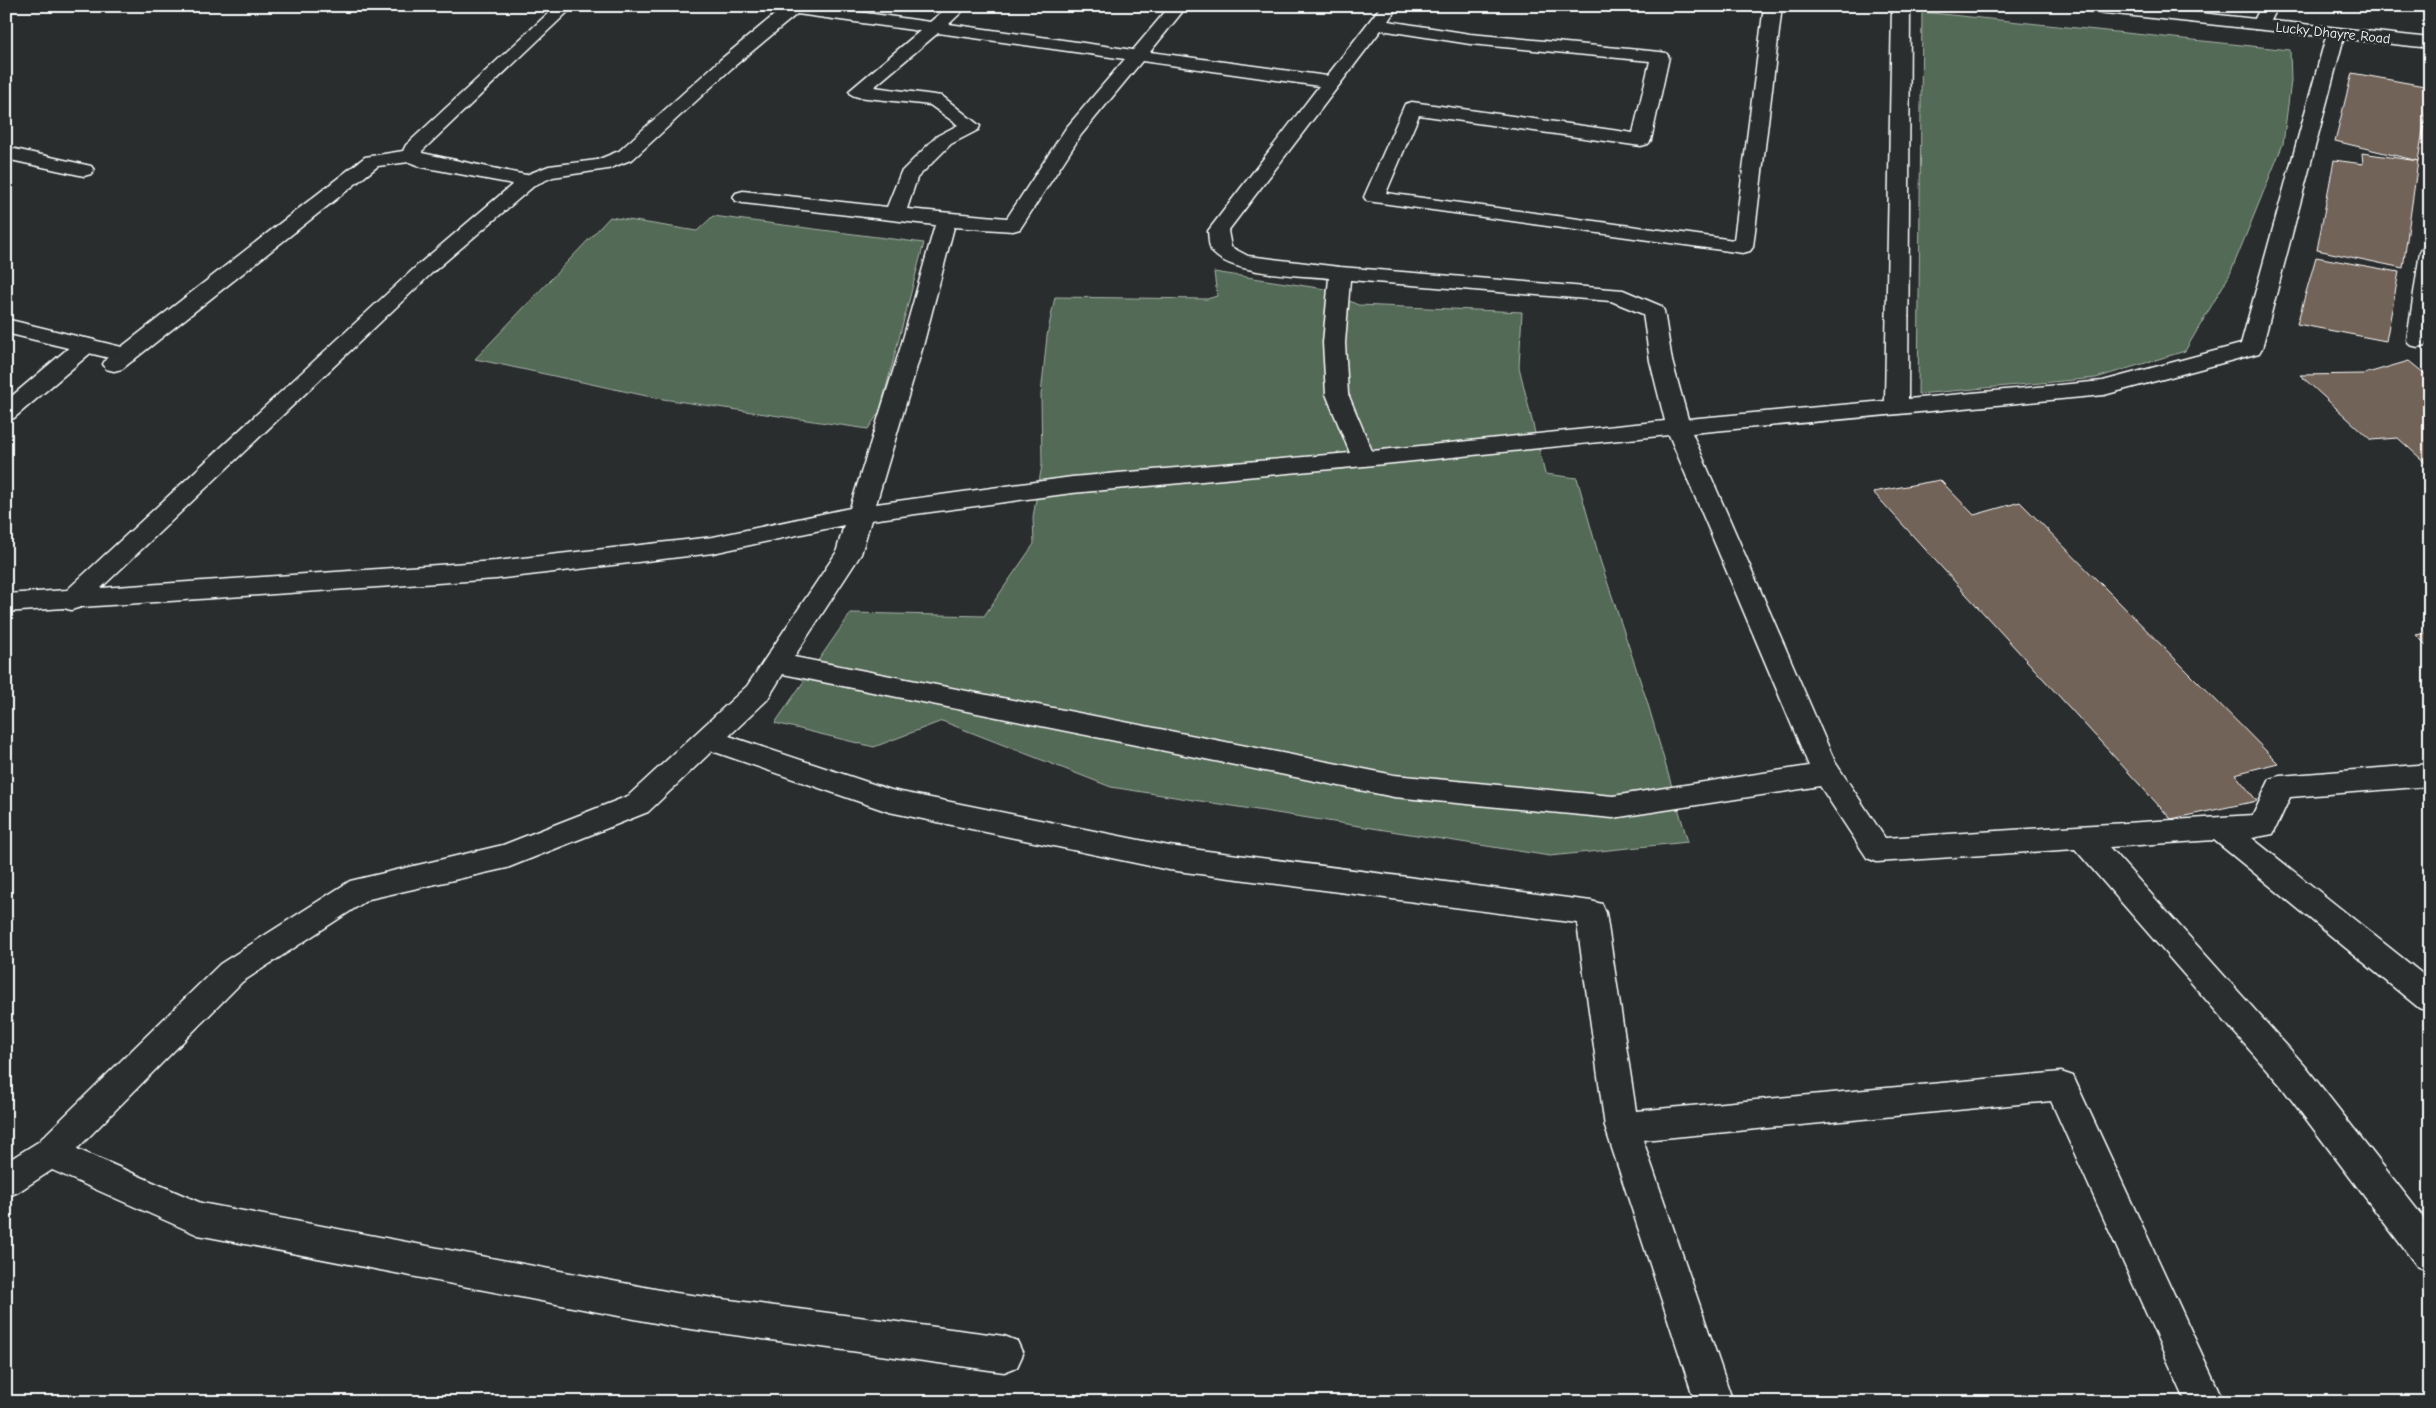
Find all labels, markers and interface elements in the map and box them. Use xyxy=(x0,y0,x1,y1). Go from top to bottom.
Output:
street label: Lucky Dhayre Road xyxy=(2275,19,2391,47)

